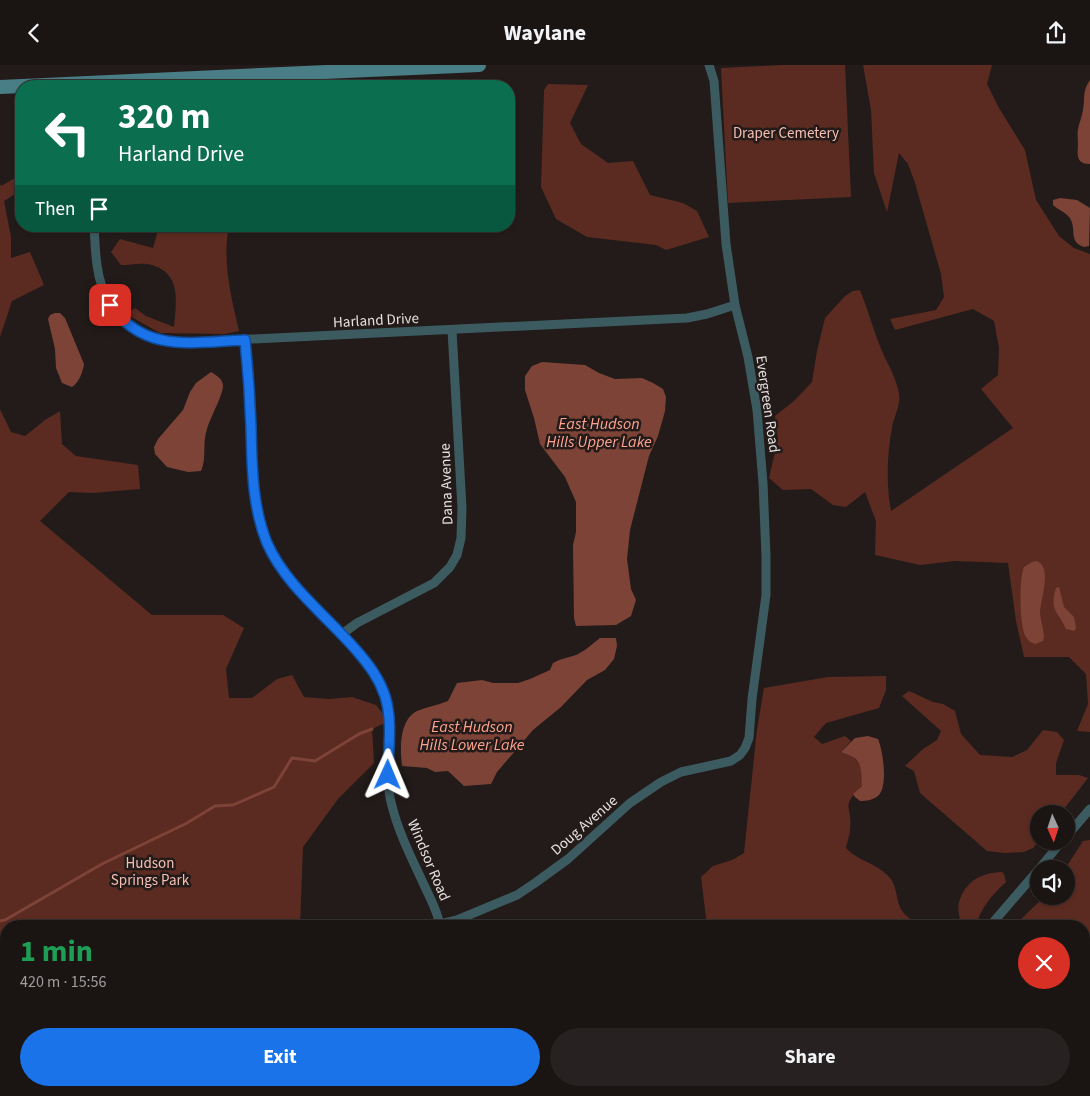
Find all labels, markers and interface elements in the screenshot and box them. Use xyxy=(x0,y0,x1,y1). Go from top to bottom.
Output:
text: Waylane xyxy=(504,17,586,49)
icon: back xyxy=(20,19,48,47)
icon: share xyxy=(1042,19,1070,47)
text: 320 m xyxy=(118,92,210,142)
icon: left xyxy=(35,100,100,165)
park label: Draper Cemetery xyxy=(733,123,839,144)
text: Harland Drive xyxy=(118,138,244,170)
icon: arrive xyxy=(85,195,113,223)
text: Then xyxy=(35,196,75,223)
pin xyxy=(89,284,131,326)
icon: arrive xyxy=(96,291,124,319)
street label: Harland Drive xyxy=(333,308,420,333)
street label: Evergreen Road xyxy=(750,354,785,454)
water label: East Hudson Hills Upper Lake xyxy=(546,413,652,453)
street label: Dana Avenue xyxy=(435,443,458,525)
water label: East Hudson Hills Lower Lake xyxy=(420,716,525,756)
position arrow xyxy=(361,748,413,800)
street label: Doug Avenue xyxy=(546,790,622,860)
north arrow xyxy=(1030,805,1075,850)
map controls xyxy=(1030,805,1075,905)
street label: Windsor Road xyxy=(402,816,455,904)
park label: Hudson Springs Park xyxy=(111,853,190,891)
button: sound xyxy=(1030,860,1075,905)
text: 1 min xyxy=(20,930,93,973)
button: close xyxy=(1018,937,1070,989)
text: 420 m · 15:56 xyxy=(20,971,107,993)
button: Exit xyxy=(20,1028,540,1086)
button: Share xyxy=(550,1028,1070,1086)

